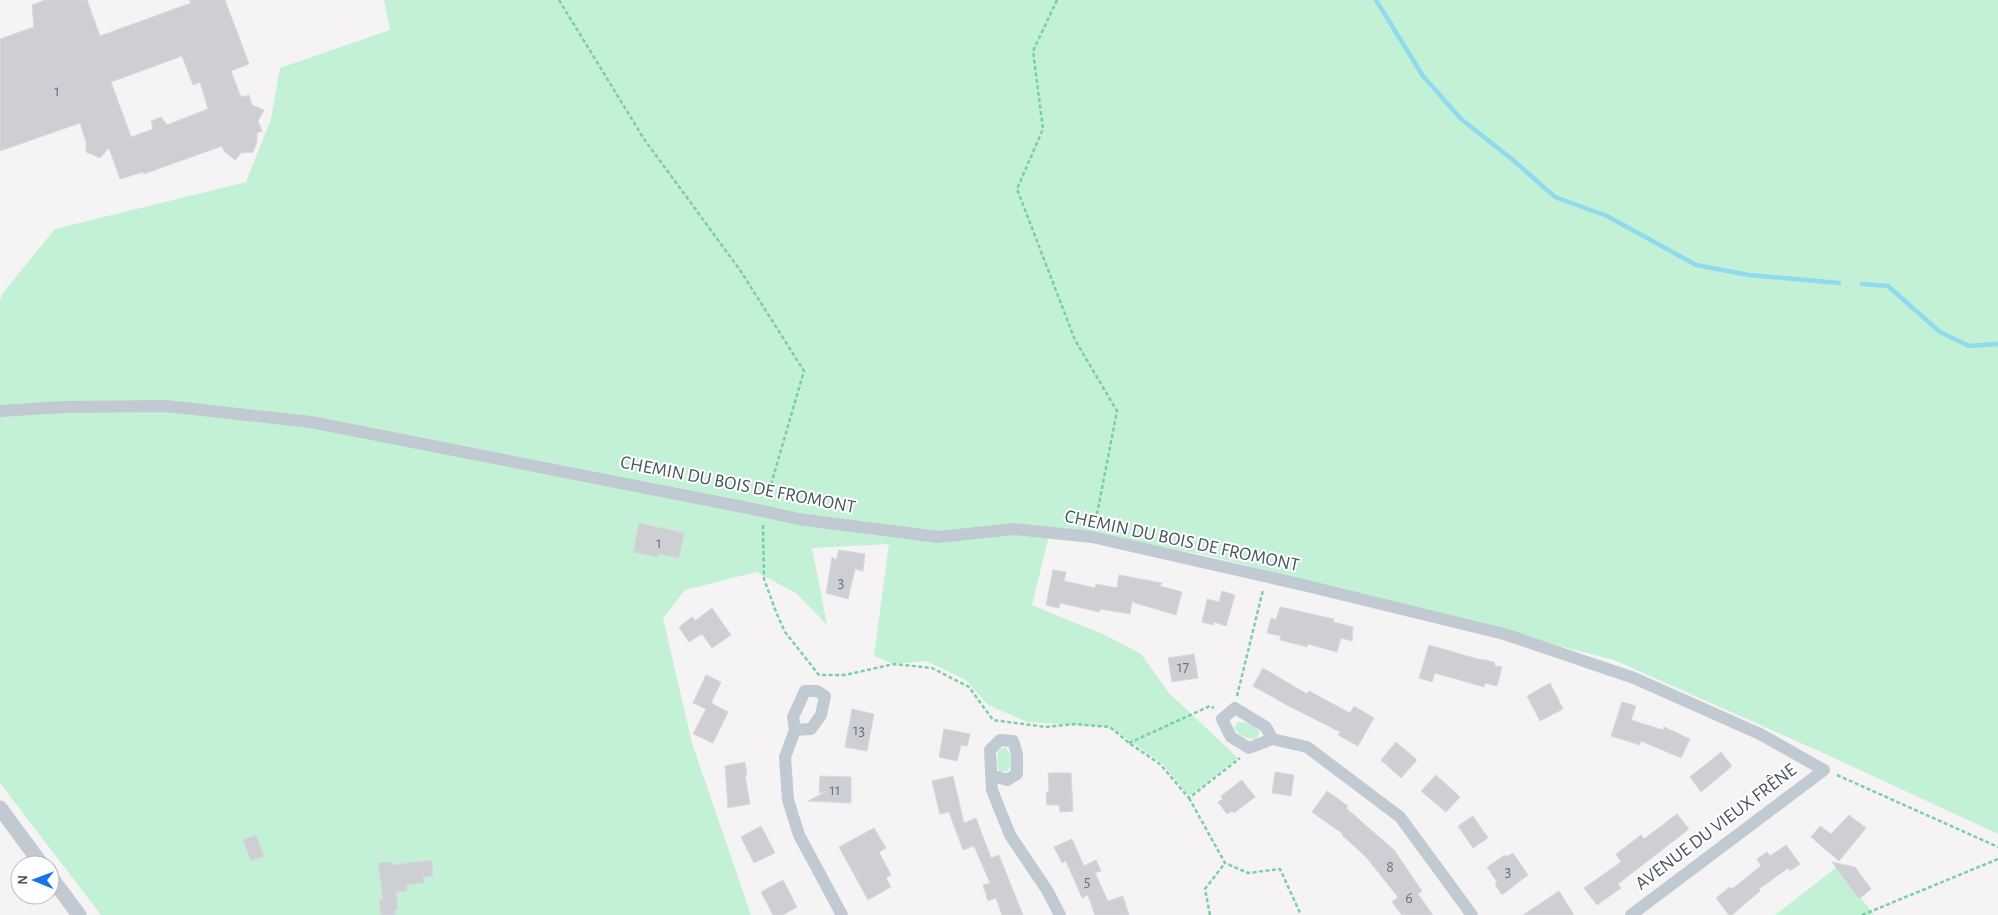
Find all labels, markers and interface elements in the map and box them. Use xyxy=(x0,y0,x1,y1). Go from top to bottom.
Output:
house number: 1 xyxy=(54,83,60,99)
street label: CHEMIN DU BOIS DE FROMONT xyxy=(619,453,857,517)
street label: CHEMIN DU BOIS DE FROMONT xyxy=(1063,507,1301,575)
house number: 1 xyxy=(656,535,662,551)
house number: 3 xyxy=(838,574,844,590)
house number: 17 xyxy=(1177,659,1189,675)
house number: 13 xyxy=(853,722,865,738)
street label: AVENUE DU VIEUX FRÊNE xyxy=(1631,759,1800,894)
house number: 11 xyxy=(829,782,841,798)
north arrow xyxy=(10,855,60,905)
house number: 8 xyxy=(1386,859,1394,875)
house number: 3 xyxy=(1505,863,1511,879)
house number: 5 xyxy=(1084,873,1090,889)
text: N xyxy=(16,875,30,885)
house number: 6 xyxy=(1405,890,1413,906)

